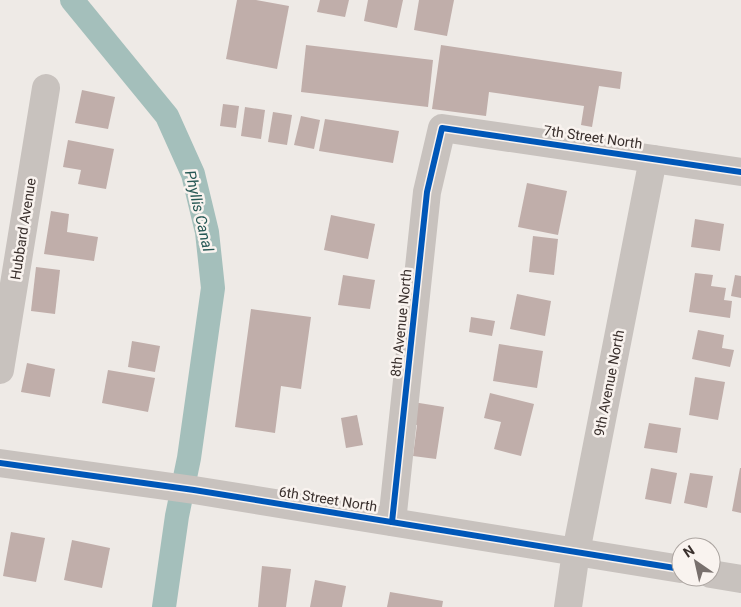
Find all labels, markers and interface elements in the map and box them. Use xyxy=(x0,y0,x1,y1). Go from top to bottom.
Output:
street label: 7th Street North xyxy=(543,122,643,152)
water label: Phyllis Canal xyxy=(181,169,217,254)
street label: Hubbard Avenue xyxy=(7,177,39,281)
street label: 8th Avenue North xyxy=(387,268,415,378)
street label: 9th Avenue North xyxy=(591,328,627,438)
street label: 6th Street North xyxy=(278,483,378,515)
north arrow xyxy=(671,537,721,587)
text: N xyxy=(680,542,697,561)

